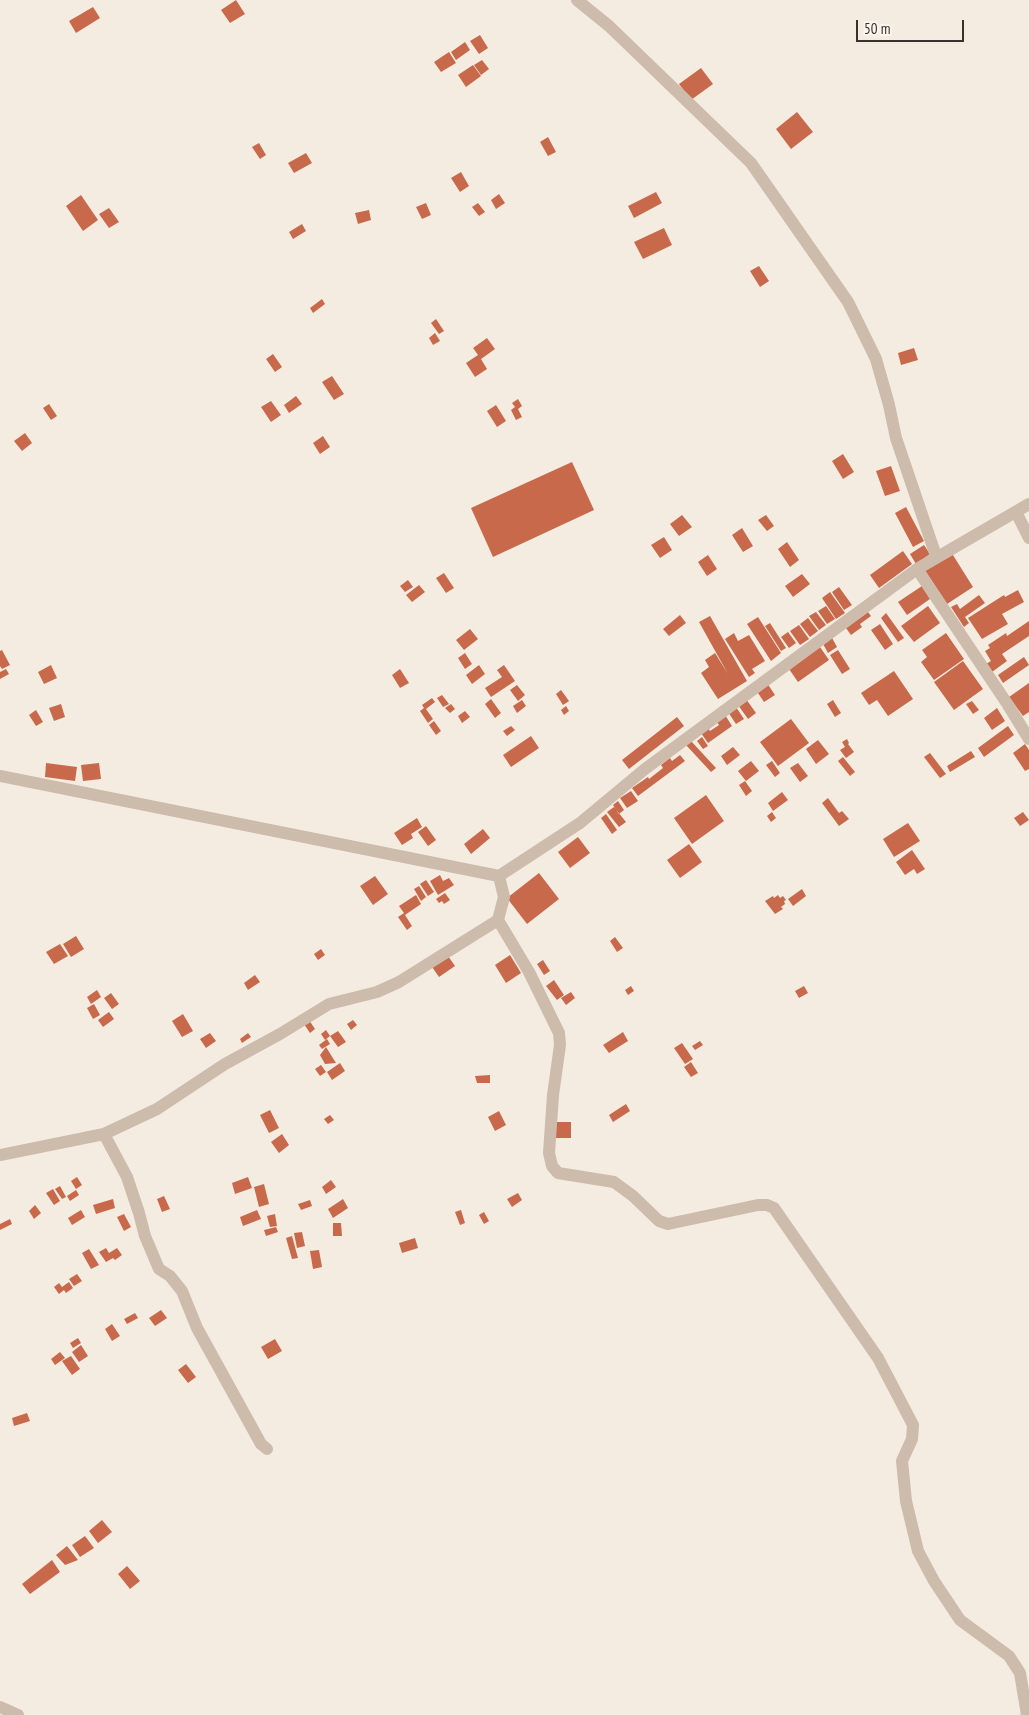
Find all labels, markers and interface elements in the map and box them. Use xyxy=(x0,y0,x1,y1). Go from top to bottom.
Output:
scale bar xyxy=(859,10,966,42)
text: 50 m xyxy=(864,19,890,38)

